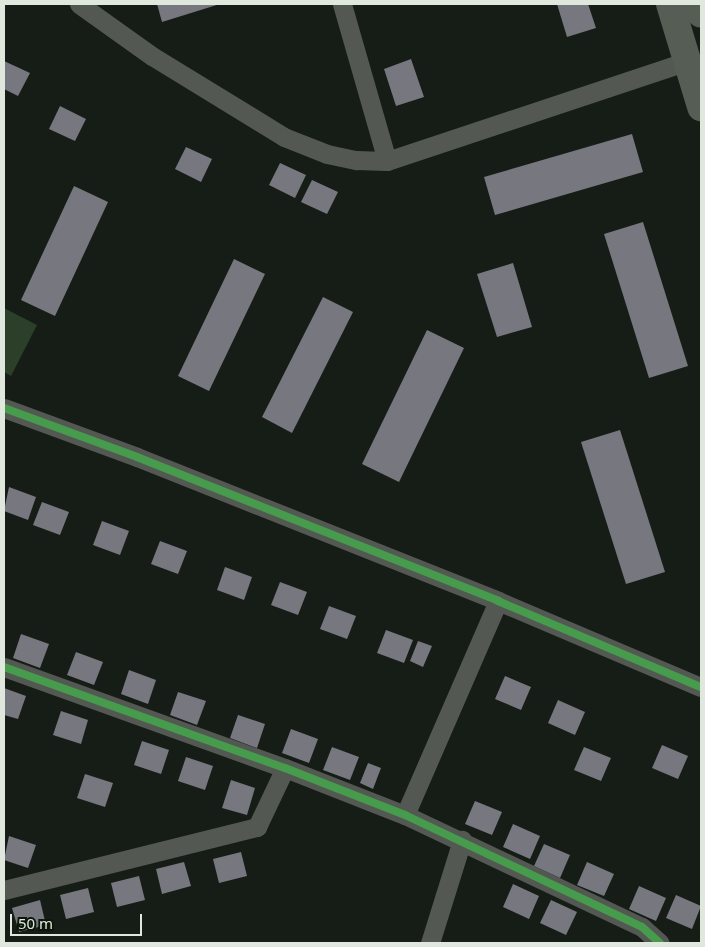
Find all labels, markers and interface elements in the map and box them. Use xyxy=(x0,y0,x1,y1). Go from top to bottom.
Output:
scale bar xyxy=(12,904,145,936)
text: 50 m xyxy=(18,913,53,933)

